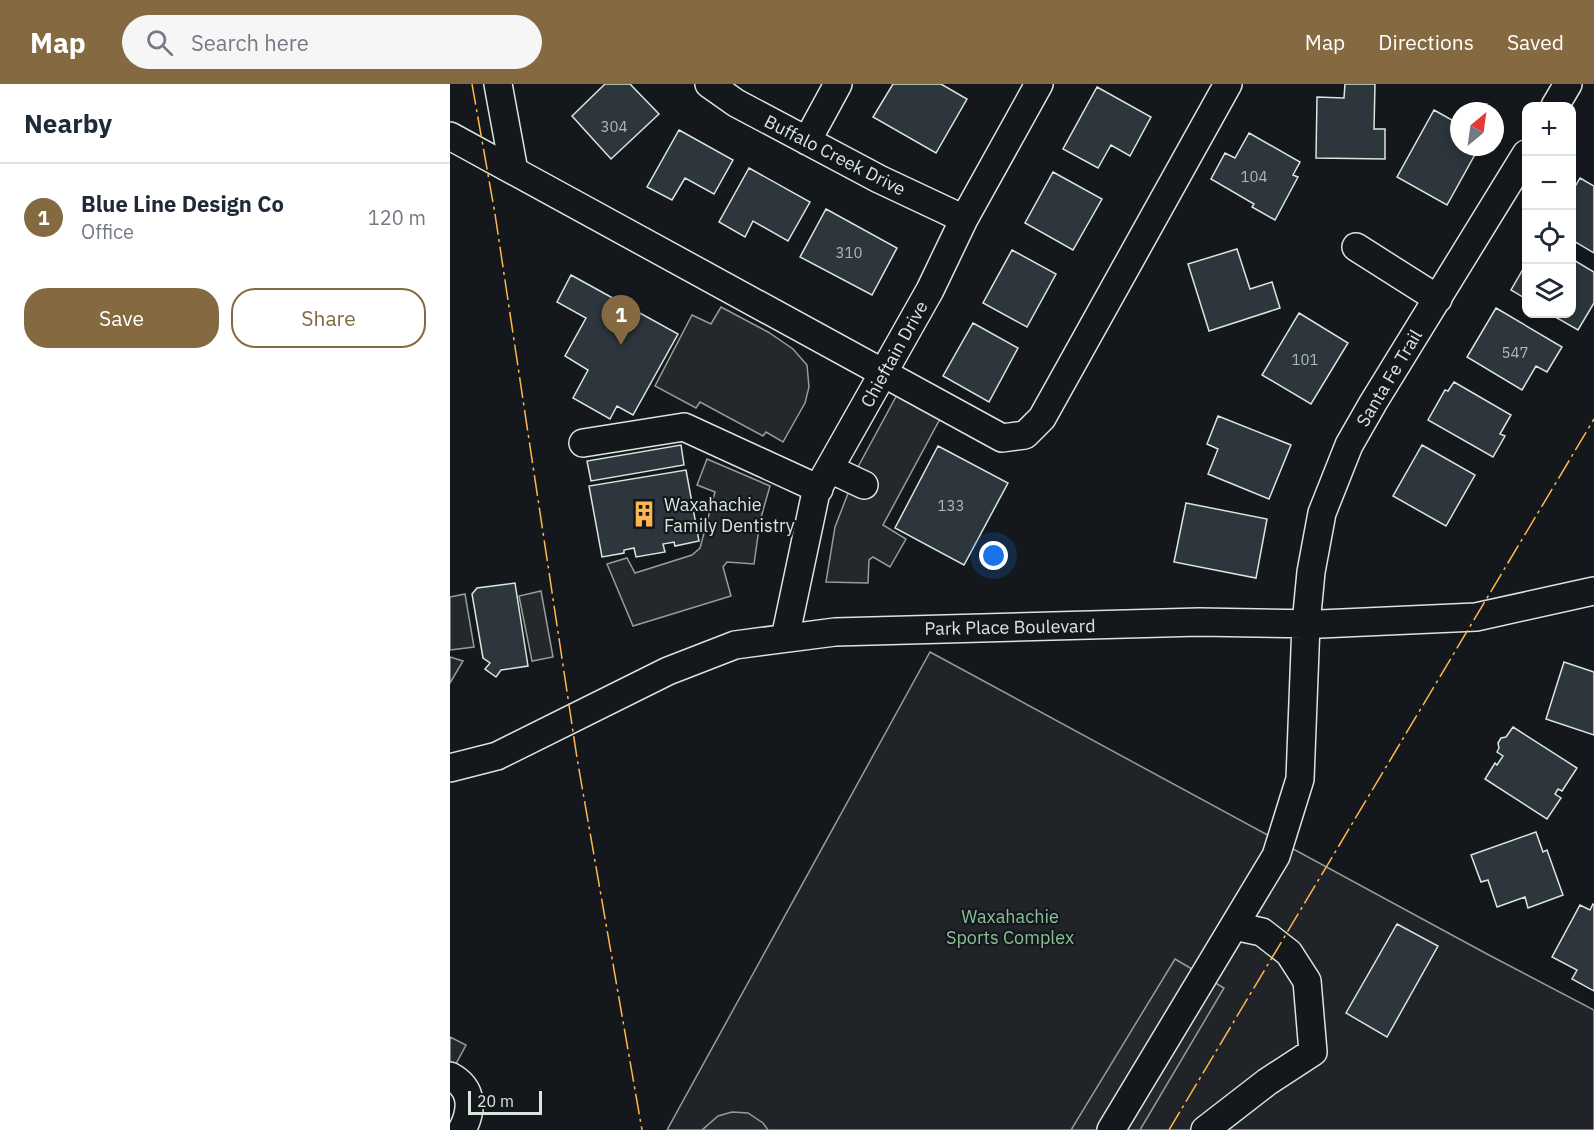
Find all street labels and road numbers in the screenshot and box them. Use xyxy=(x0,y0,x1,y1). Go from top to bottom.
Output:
street label: Buffalo Creek Drive xyxy=(761,109,910,201)
street label: Chieftain Drive xyxy=(855,297,933,411)
street label: Santa Fe Trail xyxy=(1351,325,1427,431)
street label: Park Place Boulevard xyxy=(924,614,1096,640)

